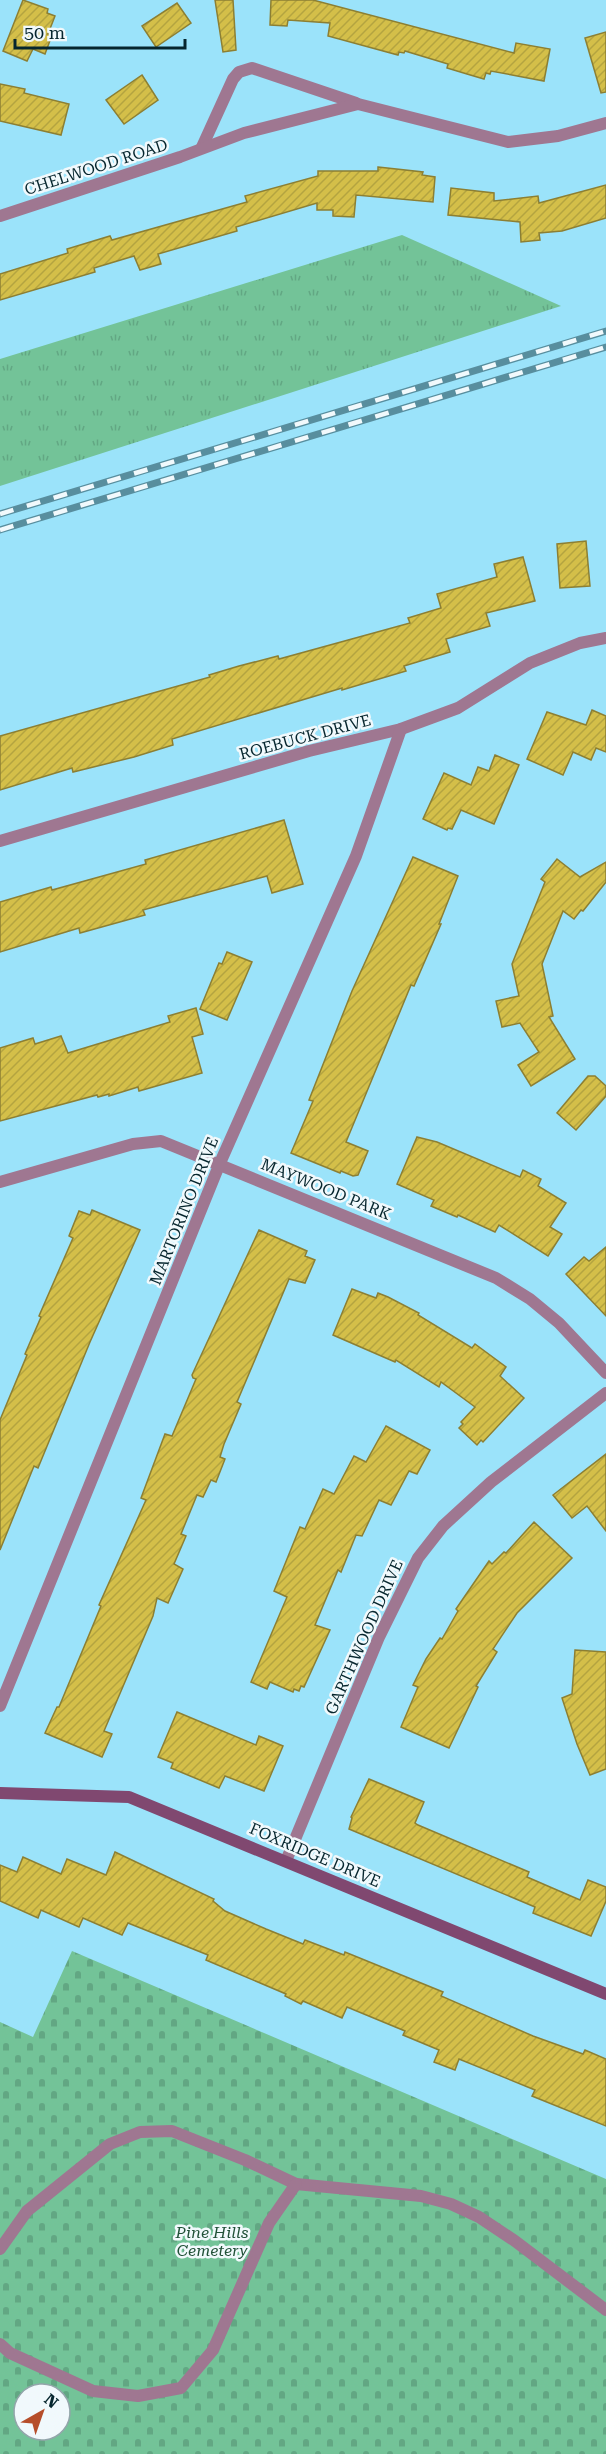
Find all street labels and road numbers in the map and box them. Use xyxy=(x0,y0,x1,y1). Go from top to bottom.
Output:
street label: CHELWOOD ROAD xyxy=(22,135,170,199)
street label: ROEBUCK DRIVE xyxy=(237,710,373,764)
street label: MARTORINO DRIVE xyxy=(146,1134,222,1288)
street label: MAYWOOD PARK xyxy=(258,1154,394,1224)
street label: GARTHWOOD DRIVE xyxy=(321,1557,407,1717)
street label: FOXRIDGE DRIVE xyxy=(247,1819,383,1891)

